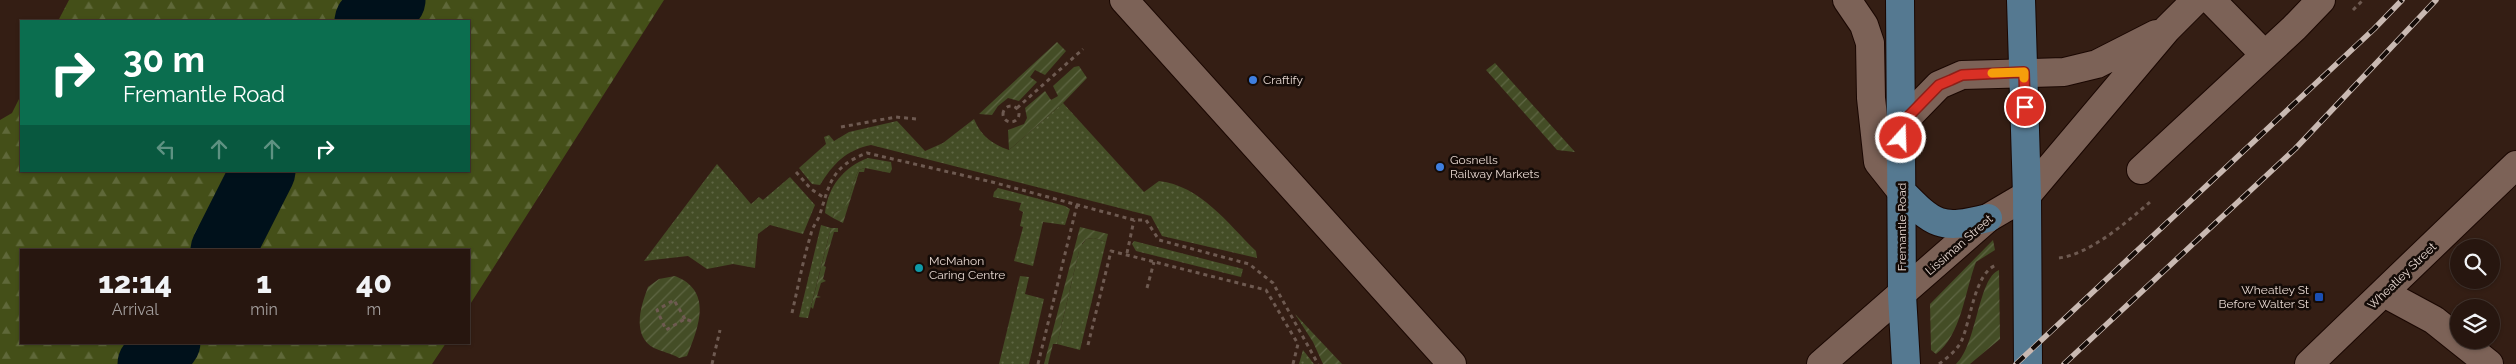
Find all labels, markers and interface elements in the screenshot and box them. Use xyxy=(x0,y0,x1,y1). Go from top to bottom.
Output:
text: 30 m xyxy=(123,39,205,80)
icon: right xyxy=(40,40,105,105)
place label: Craftify xyxy=(1263,73,1303,87)
marker: Craftify xyxy=(1247,74,1259,86)
text: Fremantle Road xyxy=(123,81,285,107)
pin xyxy=(2004,86,2046,128)
icon: arrive xyxy=(2011,93,2039,121)
position arrow xyxy=(1874,111,1926,163)
icon: left xyxy=(152,135,180,163)
icon: ahead xyxy=(205,135,233,163)
icon: ahead xyxy=(258,135,286,163)
icon: right xyxy=(311,135,339,163)
place label: Gosnells Railway Markets xyxy=(1450,153,1539,181)
marker: Gosnells Railway Markets xyxy=(1434,161,1446,173)
street label: Fremantle Road xyxy=(1895,183,1909,271)
street label: Lissiman Street xyxy=(1922,212,1996,278)
map controls xyxy=(2450,239,2500,349)
button: search xyxy=(2450,239,2500,289)
street label: Wheatley Street xyxy=(2365,240,2439,312)
place label: McMahon Caring Centre xyxy=(929,254,1005,282)
marker: McMahon Caring Centre xyxy=(913,262,925,274)
text: 12:14 xyxy=(98,265,172,300)
text: 1 xyxy=(256,265,272,300)
text: 40 xyxy=(356,265,392,300)
place label: Wheatley St Before Walter St xyxy=(2219,283,2309,311)
marker: Wheatley St Before Walter St xyxy=(2313,291,2325,303)
button: layers xyxy=(2450,299,2500,349)
text: Arrival xyxy=(112,300,159,319)
text: min xyxy=(250,300,278,319)
text: m xyxy=(367,300,381,319)

